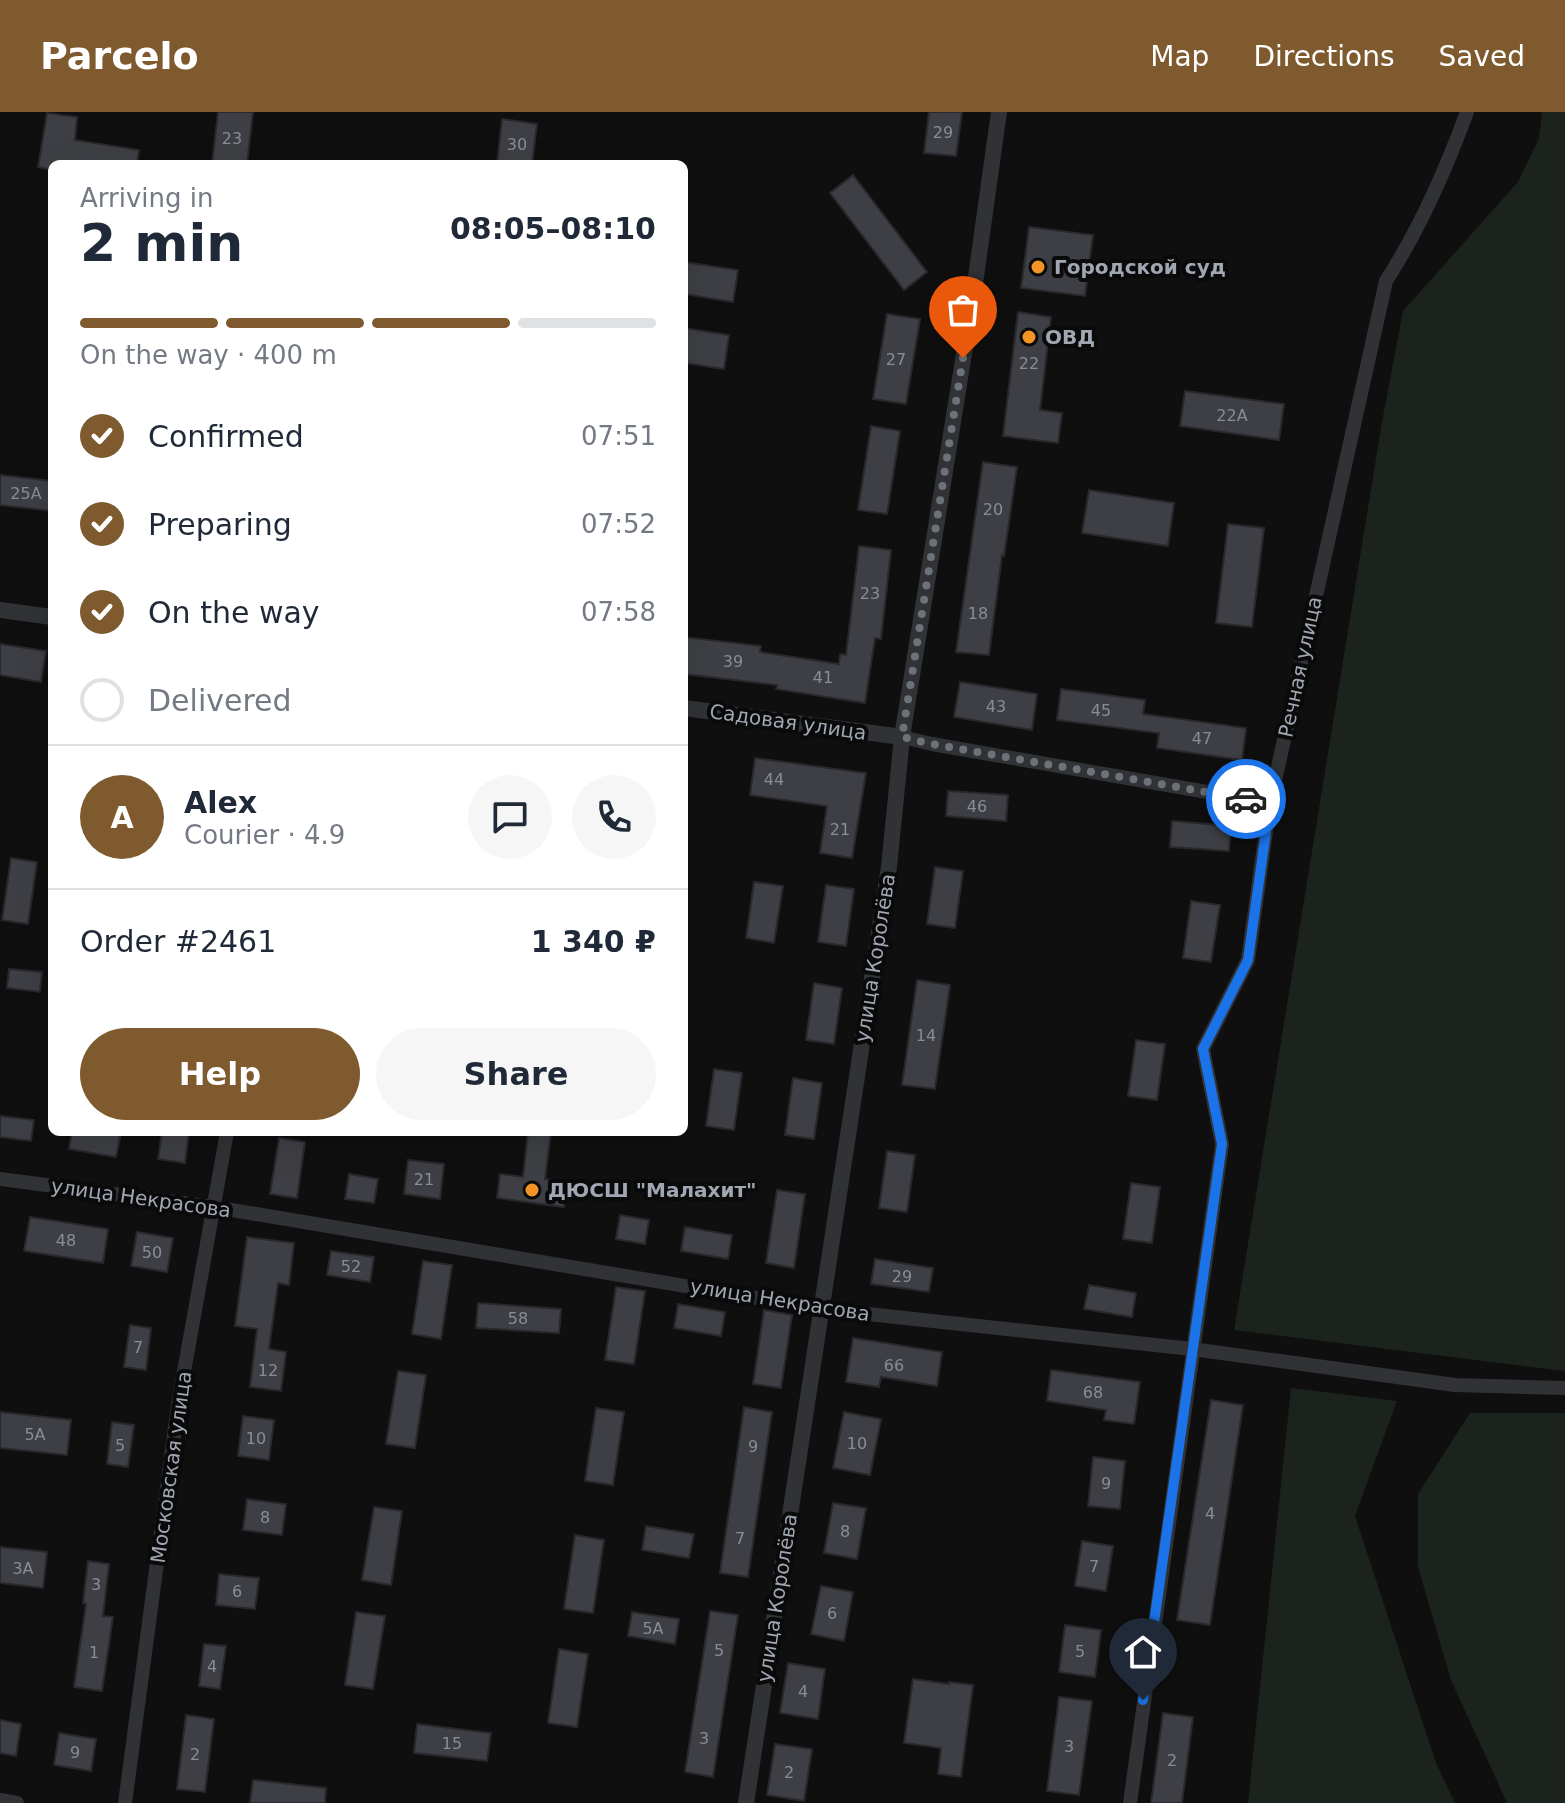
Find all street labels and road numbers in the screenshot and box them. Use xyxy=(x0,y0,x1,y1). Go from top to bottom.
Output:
street label: Речная улица xyxy=(1273,594,1327,740)
street label: Садовая улица xyxy=(708,699,868,745)
street label: улица Королёва xyxy=(850,872,900,1044)
street label: улица Некрасова xyxy=(49,1173,233,1223)
street label: улица Некрасова xyxy=(688,1274,872,1326)
street label: Московская улица xyxy=(146,1369,196,1565)
street label: улица Королёва xyxy=(752,1512,802,1684)

